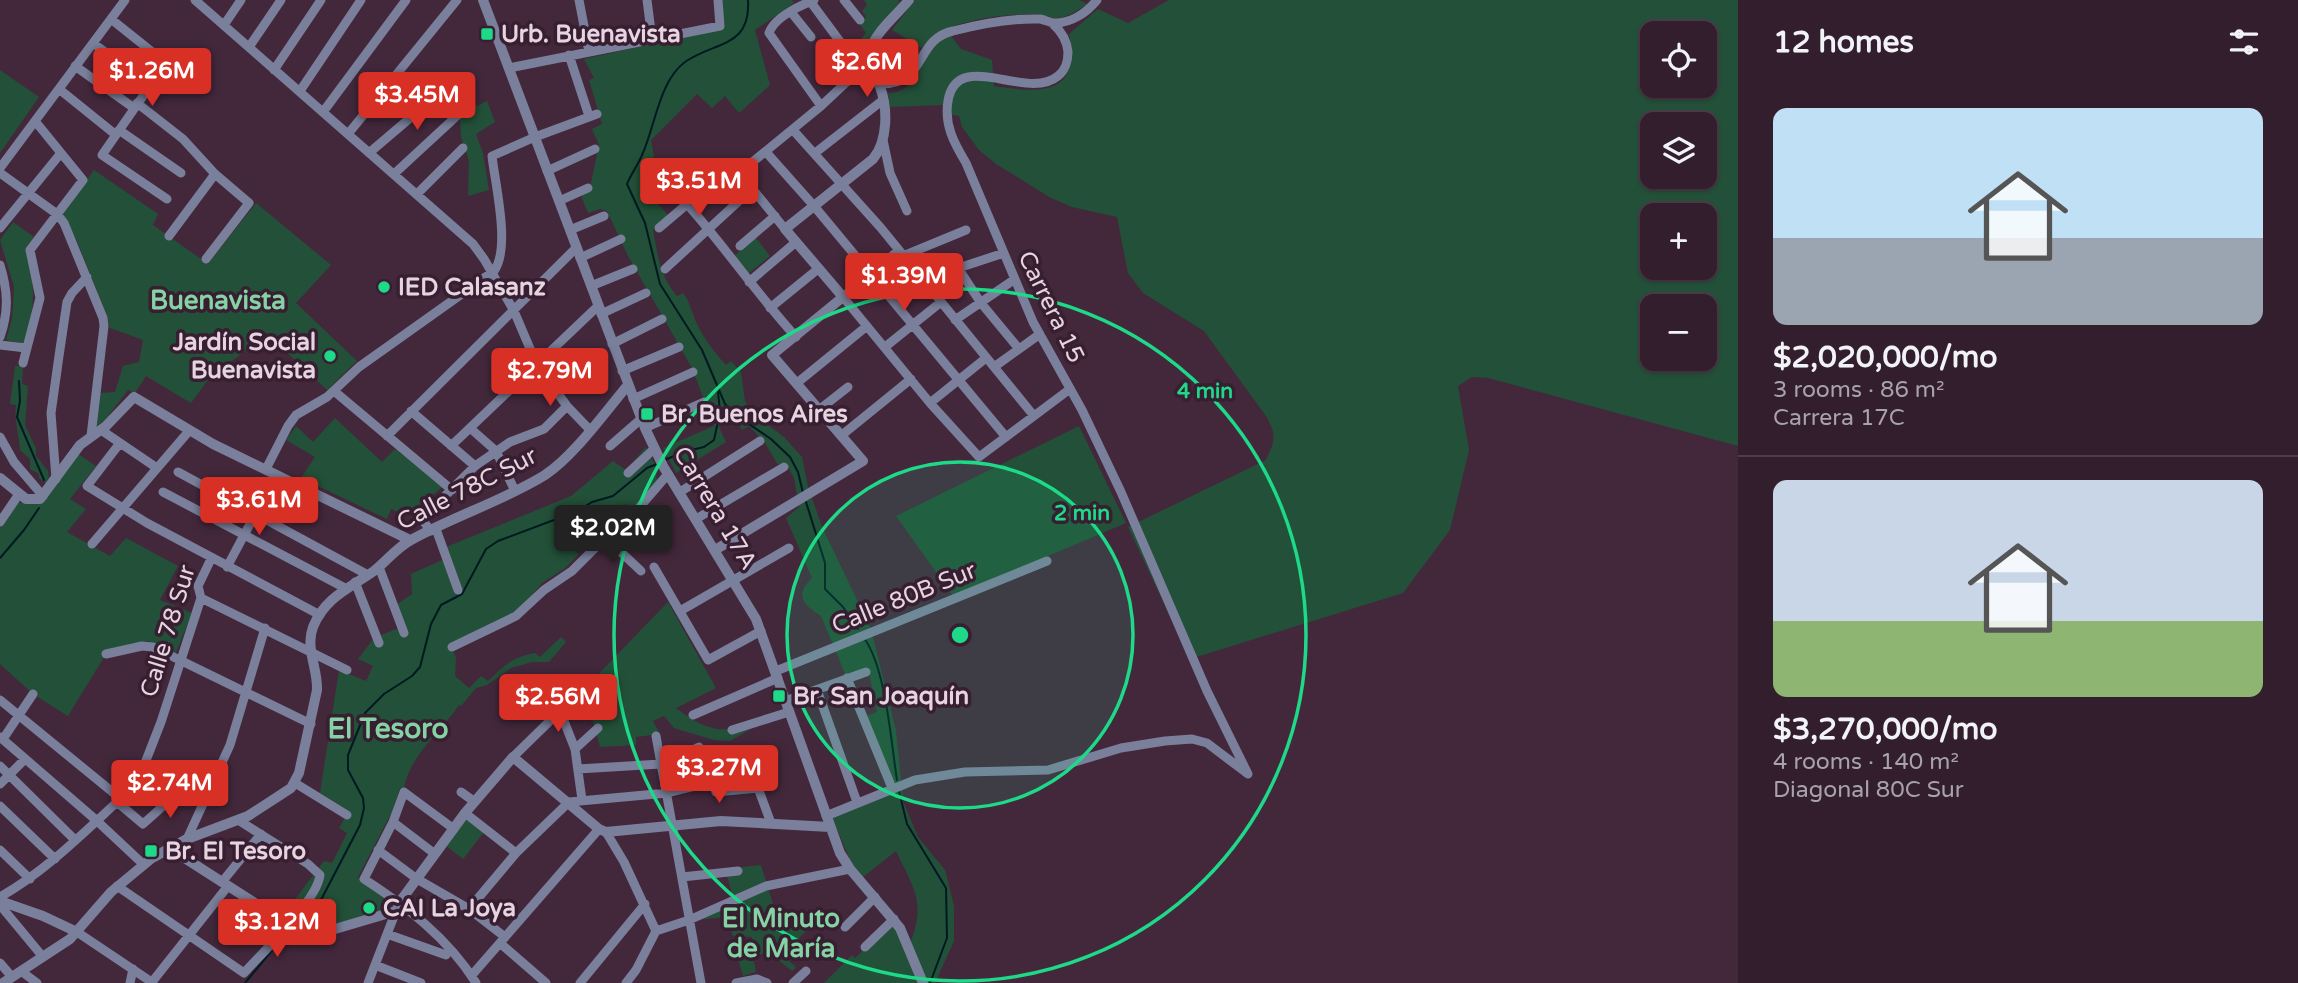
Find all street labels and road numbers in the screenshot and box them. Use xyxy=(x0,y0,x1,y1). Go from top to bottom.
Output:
street label: Carrera 15 xyxy=(1011,246,1091,368)
street label: Calle 78C Sur xyxy=(392,441,543,537)
street label: Carrera 17A xyxy=(667,441,763,575)
street label: Calle 80B Sur xyxy=(827,556,981,640)
street label: Calle 78 Sur xyxy=(134,561,202,701)

